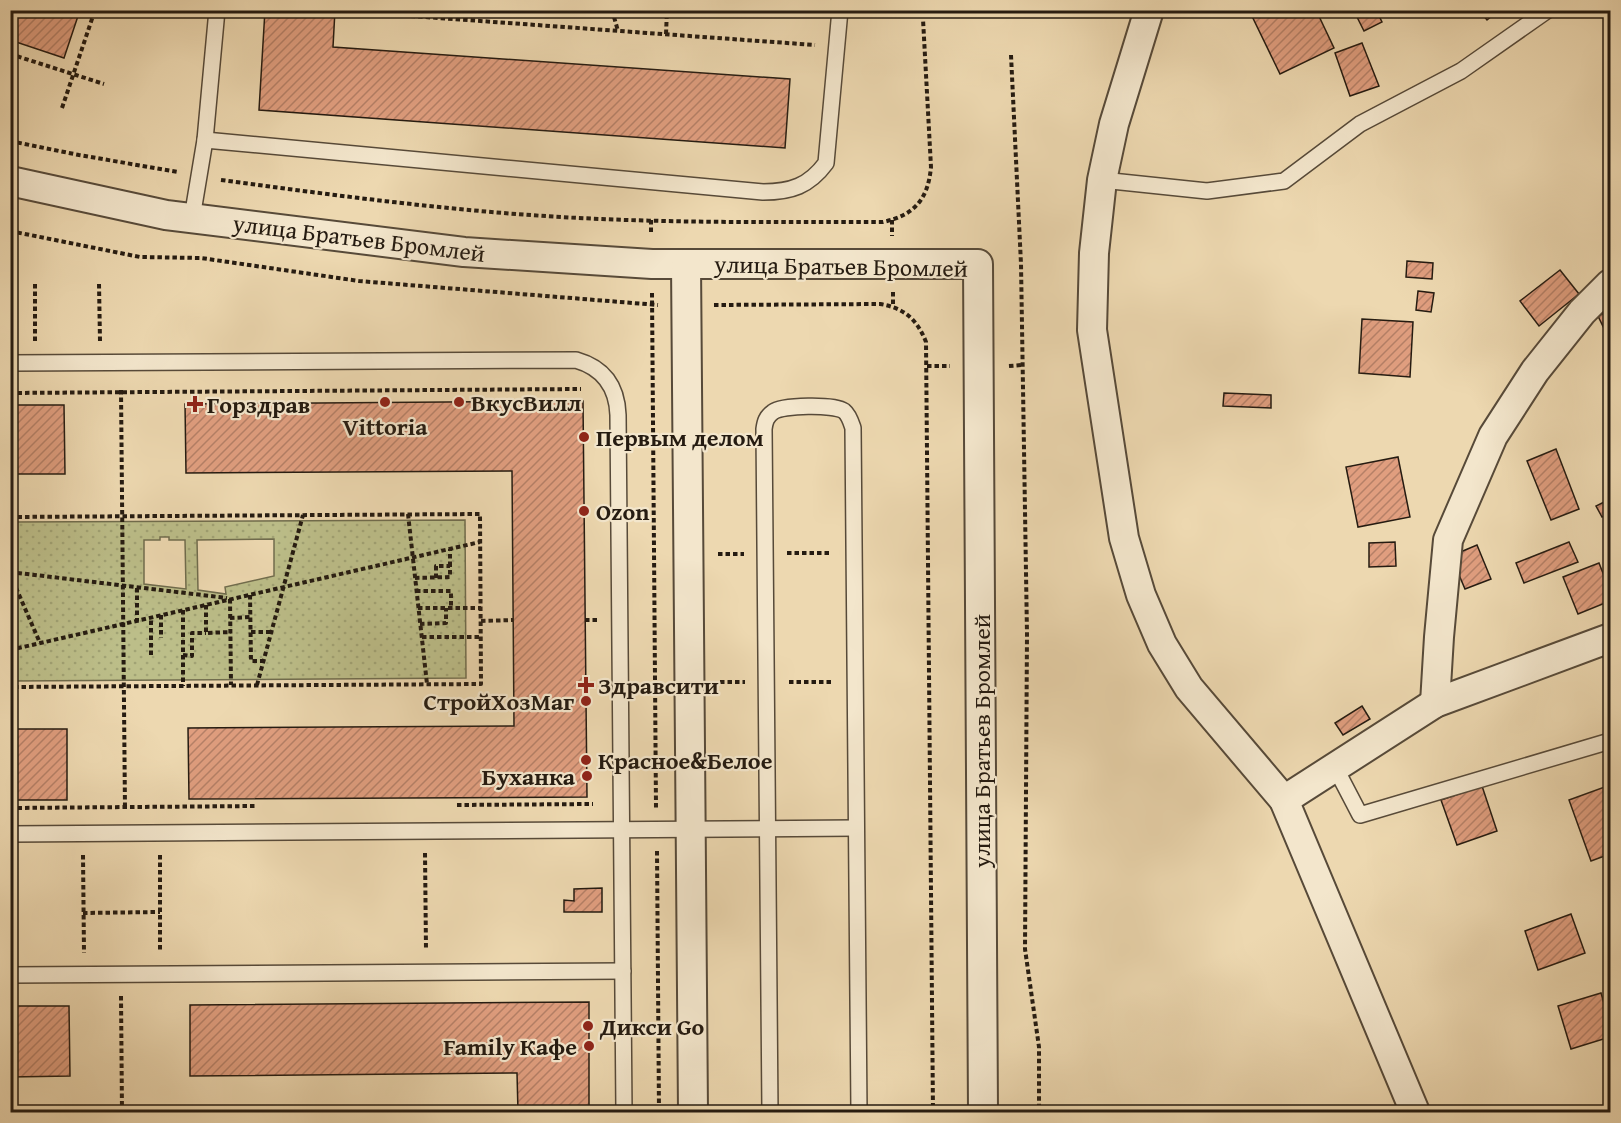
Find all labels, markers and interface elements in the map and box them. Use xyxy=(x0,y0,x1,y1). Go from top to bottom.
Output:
street label: улица Братьев Бромлей xyxy=(230,205,487,271)
street label: улица Братьев Бромлей xyxy=(713,246,968,286)
place label: ВкусВилл xyxy=(471,385,581,420)
place label: Горздрав xyxy=(207,387,310,422)
marker: Vittoria xyxy=(378,395,392,409)
marker: ВкусВилл xyxy=(452,395,466,409)
marker: Горздрав xyxy=(188,397,202,411)
place label: Vittoria xyxy=(342,409,428,444)
place label: Первым делом xyxy=(596,420,764,455)
marker: Первым делом xyxy=(577,430,591,444)
place label: Ozon xyxy=(596,494,650,529)
marker: Ozon xyxy=(577,504,591,518)
street label: улица Братьев Бромлей xyxy=(964,614,999,869)
place label: Здравсити xyxy=(598,668,719,703)
marker: Здравсити xyxy=(579,678,593,692)
place label: СтройХозМаг xyxy=(423,684,574,719)
marker: СтройХозМаг xyxy=(579,694,593,708)
place label: Красное&Белое xyxy=(598,743,773,778)
marker: Красное&Белое xyxy=(579,753,593,767)
place label: Буханка xyxy=(482,759,576,794)
marker: Буханка xyxy=(580,769,594,783)
place label: Дикси Go xyxy=(599,1009,705,1044)
marker: Дикси Go xyxy=(581,1019,595,1033)
place label: Family Кафе xyxy=(443,1029,577,1064)
marker: Family Кафе xyxy=(582,1039,596,1053)

